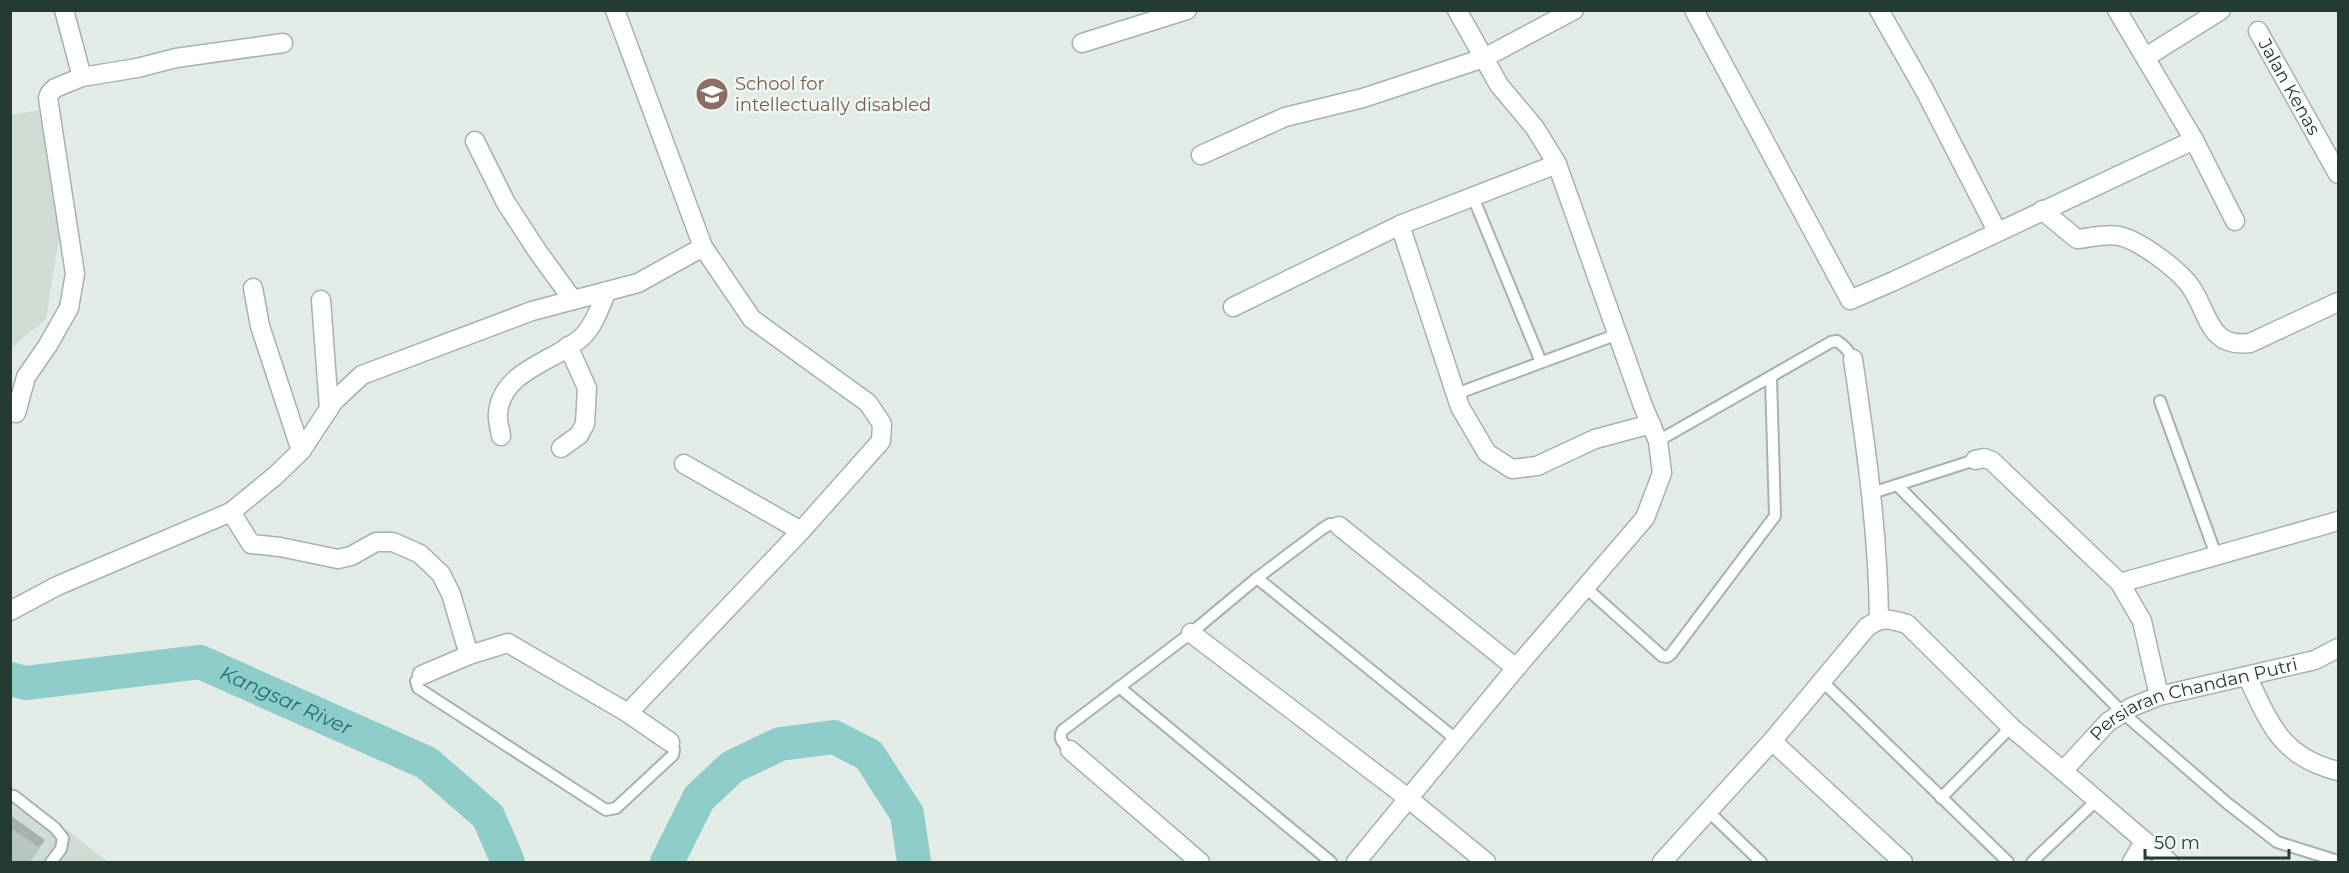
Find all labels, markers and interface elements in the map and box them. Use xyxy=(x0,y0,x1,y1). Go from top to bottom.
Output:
street label: Jalan Kenas xyxy=(2253,34,2325,139)
place label: School for intellectually disabled xyxy=(735,73,931,116)
school or university icon: School for intellectually disabled xyxy=(694,76,730,112)
street label: Persiaran Chandan Putri xyxy=(2085,653,2300,745)
water label: Kangsar River xyxy=(217,661,357,740)
scale bar xyxy=(2145,822,2289,860)
text: 50 m xyxy=(2154,832,2200,854)

